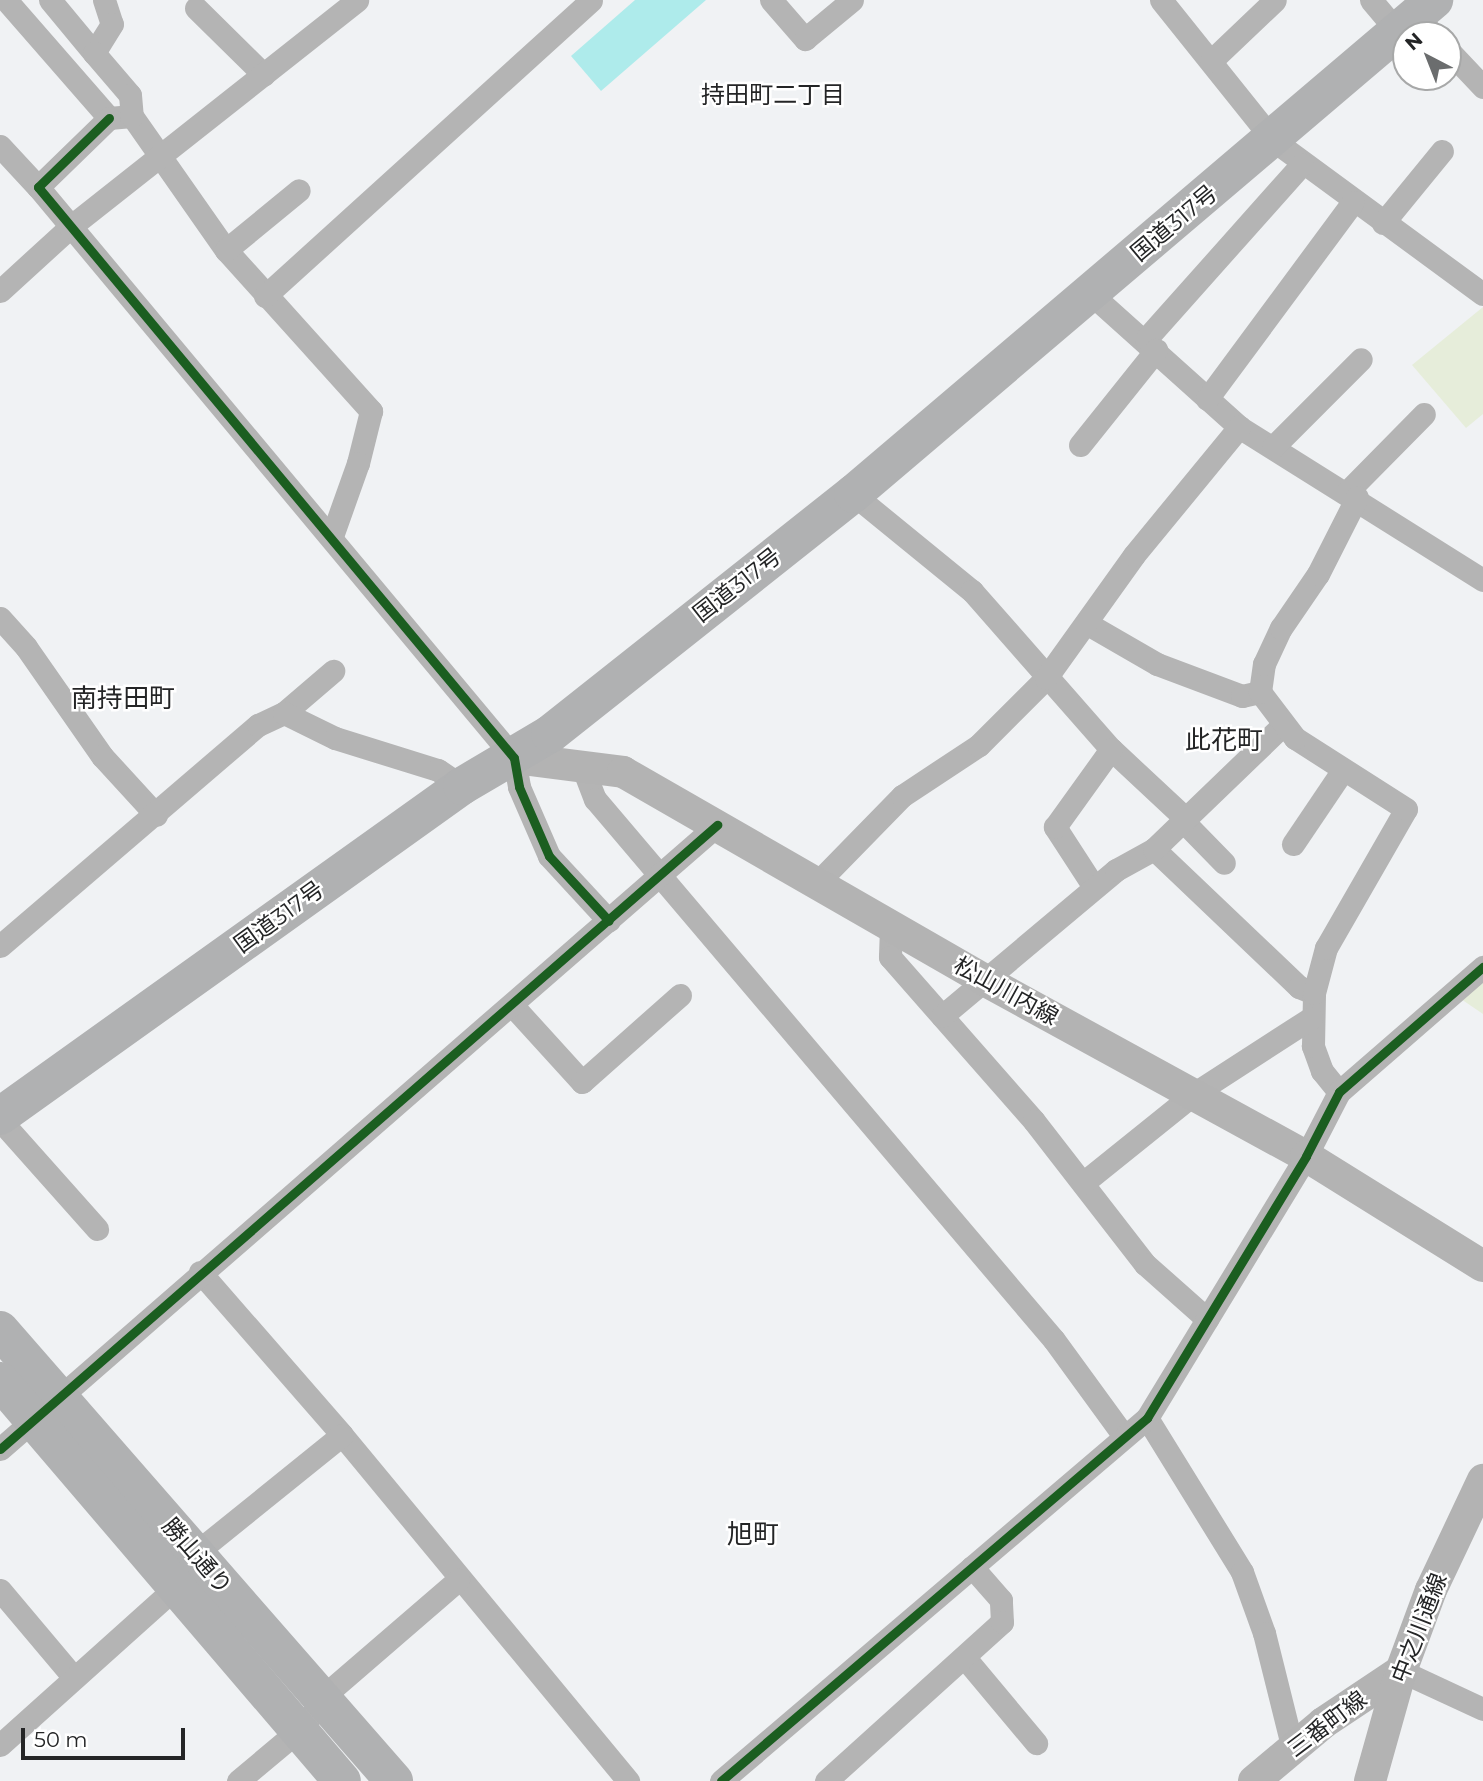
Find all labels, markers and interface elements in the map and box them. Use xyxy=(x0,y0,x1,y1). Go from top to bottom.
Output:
north arrow xyxy=(1392,21,1462,91)
text: N xyxy=(1401,28,1427,55)
district label: 持田町二丁目 xyxy=(701,81,845,109)
street label: 国道317号 xyxy=(1125,179,1223,267)
street label: 国道317号 xyxy=(688,542,786,628)
district label: 南持田町 xyxy=(71,683,175,715)
district label: 此花町 xyxy=(1185,725,1263,757)
street label: 国道317号 xyxy=(229,875,329,959)
street label: 松山川内線 xyxy=(949,951,1063,1031)
street label: 勝山通り xyxy=(156,1512,238,1600)
district label: 旭町 xyxy=(727,1519,779,1551)
street label: 中之川通線 xyxy=(1386,1569,1452,1687)
street label: 三番町線 xyxy=(1282,1685,1372,1763)
scale bar xyxy=(24,1714,189,1758)
text: 50 m xyxy=(34,1727,88,1752)

